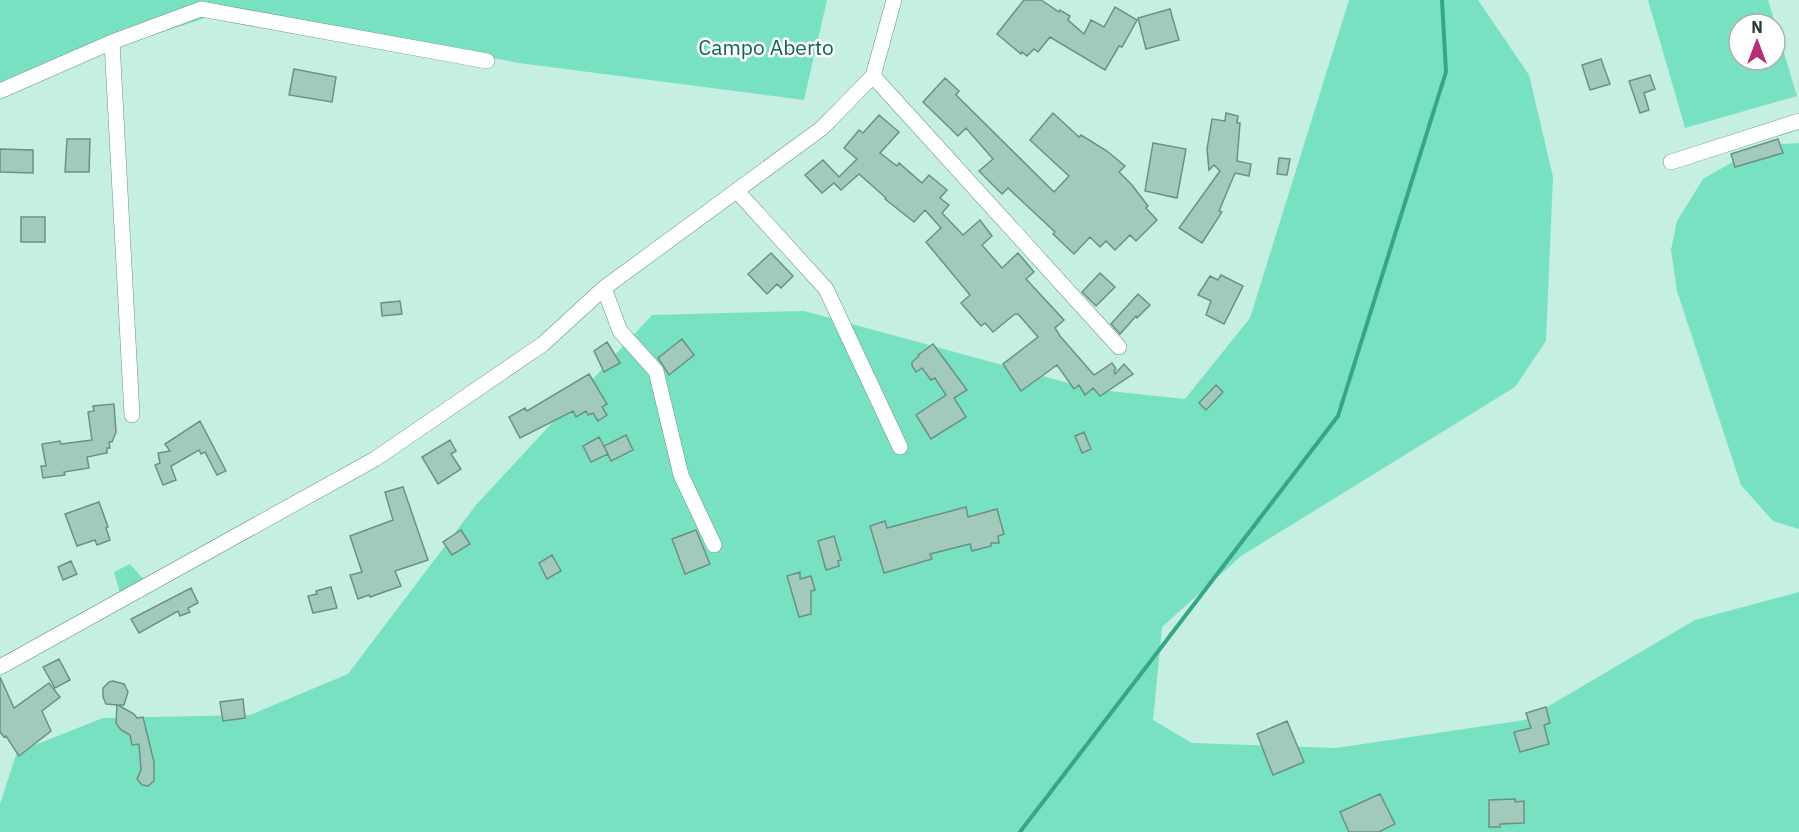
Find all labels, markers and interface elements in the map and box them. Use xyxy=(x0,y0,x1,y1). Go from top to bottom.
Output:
north arrow xyxy=(1727,12,1787,72)
text: N xyxy=(1751,17,1763,37)
park label: Campo Aberto xyxy=(698,33,834,61)

